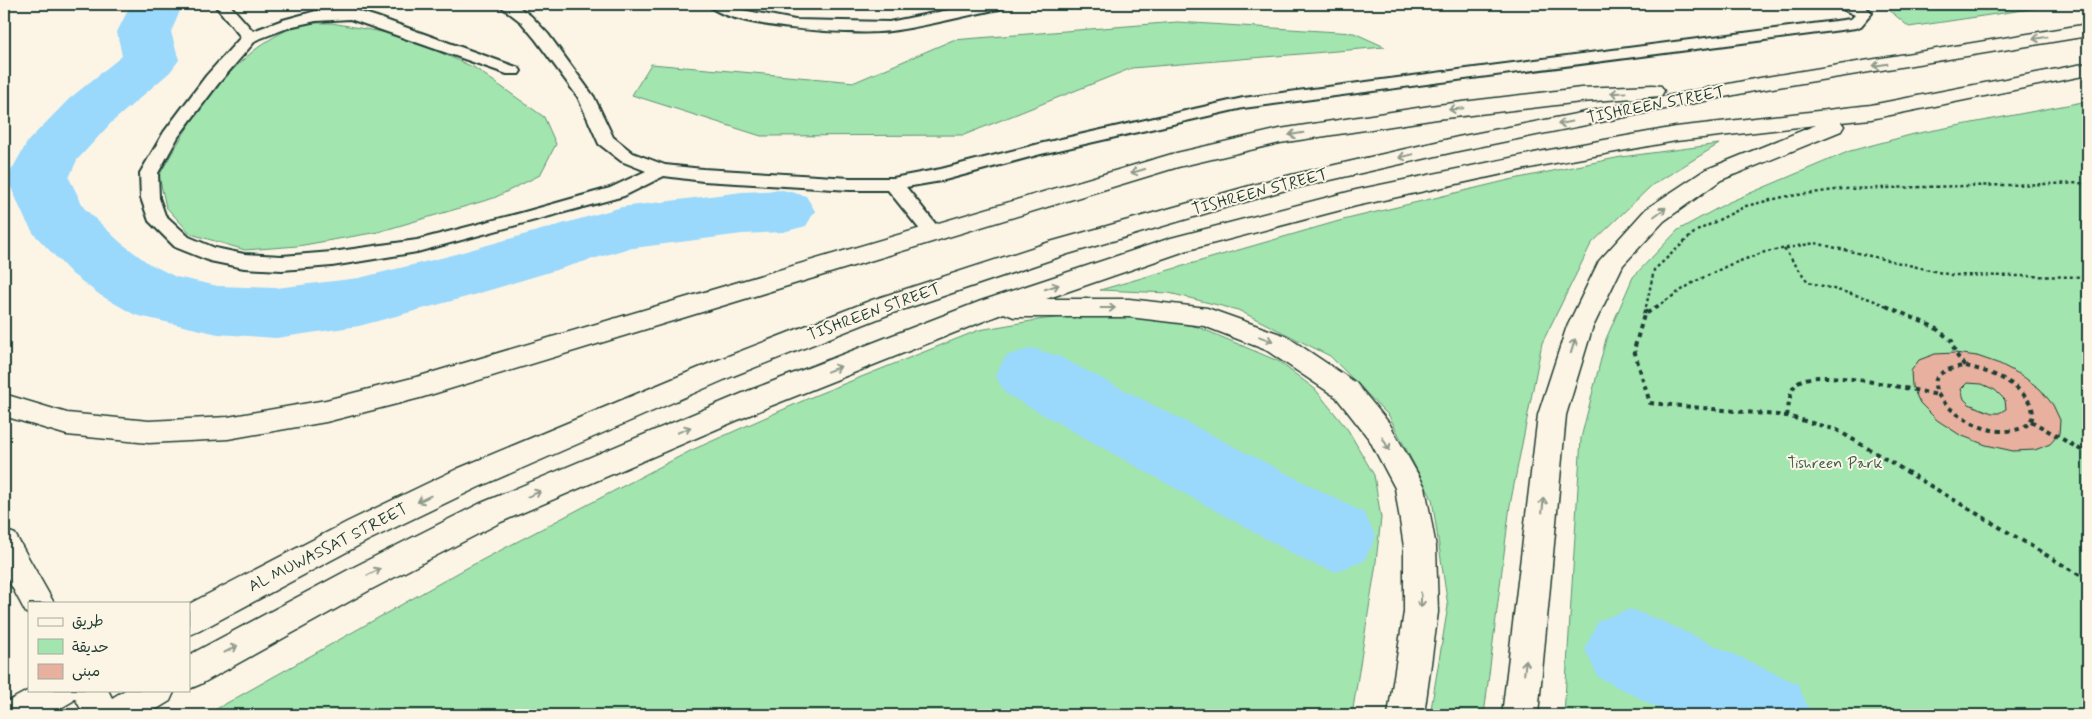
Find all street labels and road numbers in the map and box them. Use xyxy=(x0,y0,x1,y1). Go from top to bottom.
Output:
street label: TISHREEN STREET xyxy=(1585,81,1727,129)
street label: TISHREEN STREET xyxy=(1190,164,1330,220)
street label: TISHREEN STREET xyxy=(805,278,943,346)
street label: AL MUWASSAT STREET xyxy=(245,499,411,597)

